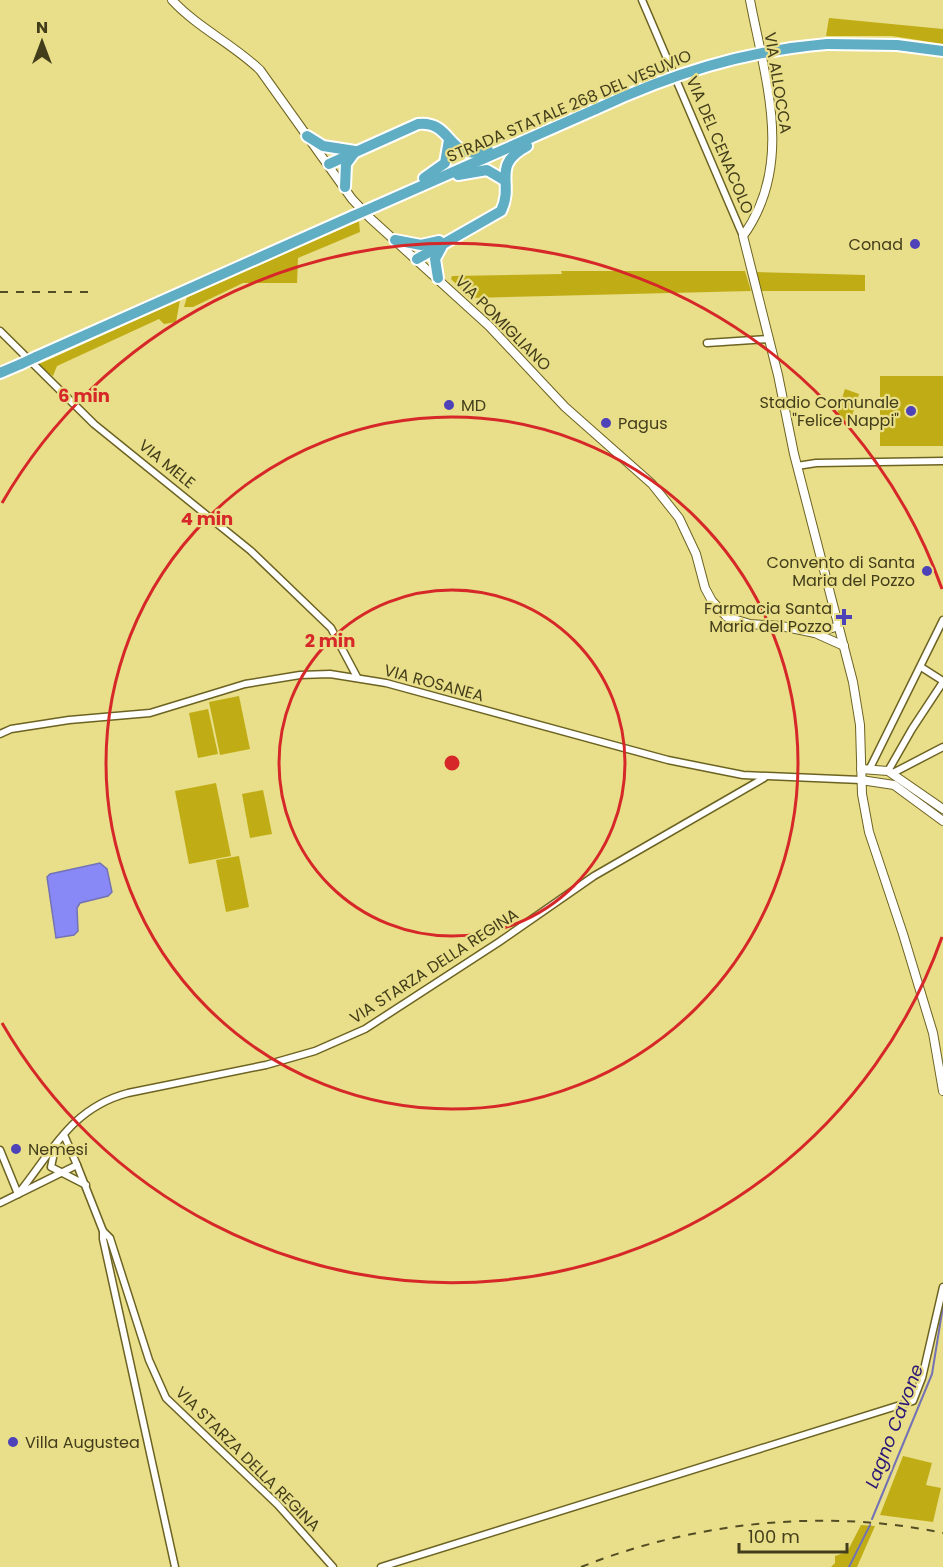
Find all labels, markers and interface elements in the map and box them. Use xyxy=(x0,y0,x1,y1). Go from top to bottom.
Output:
north arrow xyxy=(12,12,72,72)
text: N xyxy=(36,16,48,39)
street label: VIA ALLOCCA xyxy=(759,31,797,136)
street label: STRADA STATALE 268 DEL VESUVIO xyxy=(443,44,695,168)
street label: VIA DEL CENACOLO xyxy=(681,73,759,217)
place label: Conad xyxy=(849,233,903,256)
marker: Conad xyxy=(908,237,922,251)
street label: VIA POMIGLIANO xyxy=(450,270,556,376)
text: 6 min xyxy=(58,383,110,408)
place label: Stadio Comunale "Felice Nappi" xyxy=(759,391,899,432)
place label: MD xyxy=(461,394,486,417)
marker: MD xyxy=(442,398,456,412)
marker: Stadio Comunale "Felice Nappi" xyxy=(904,404,918,418)
place label: Pagus xyxy=(618,412,668,435)
marker: Pagus xyxy=(599,416,613,430)
street label: VIA MELE xyxy=(134,434,200,494)
text: 4 min xyxy=(181,506,233,531)
place label: Convento di Santa Maria del Pozzo xyxy=(767,551,915,592)
marker: Convento di Santa Maria del Pozzo xyxy=(920,564,934,578)
place label: Farmacia Santa Maria del Pozzo xyxy=(704,597,832,638)
marker: Farmacia Santa Maria del Pozzo xyxy=(837,610,851,624)
text: 2 min xyxy=(305,628,355,653)
street label: VIA ROSANEA xyxy=(382,659,487,707)
centre of rings xyxy=(442,753,462,773)
street label: VIA STARZA DELLA REGINA xyxy=(345,903,523,1029)
place label: Nemesi xyxy=(28,1138,88,1161)
marker: Nemesi xyxy=(9,1142,23,1156)
water label: Lagno Cavone xyxy=(859,1360,929,1492)
street label: VIA STARZA DELLA REGINA xyxy=(170,1381,326,1537)
place label: Villa Augustea xyxy=(25,1431,140,1454)
marker: Villa Augustea xyxy=(6,1435,20,1449)
scale bar xyxy=(739,1516,847,1554)
text: 100 m xyxy=(748,1524,800,1549)

